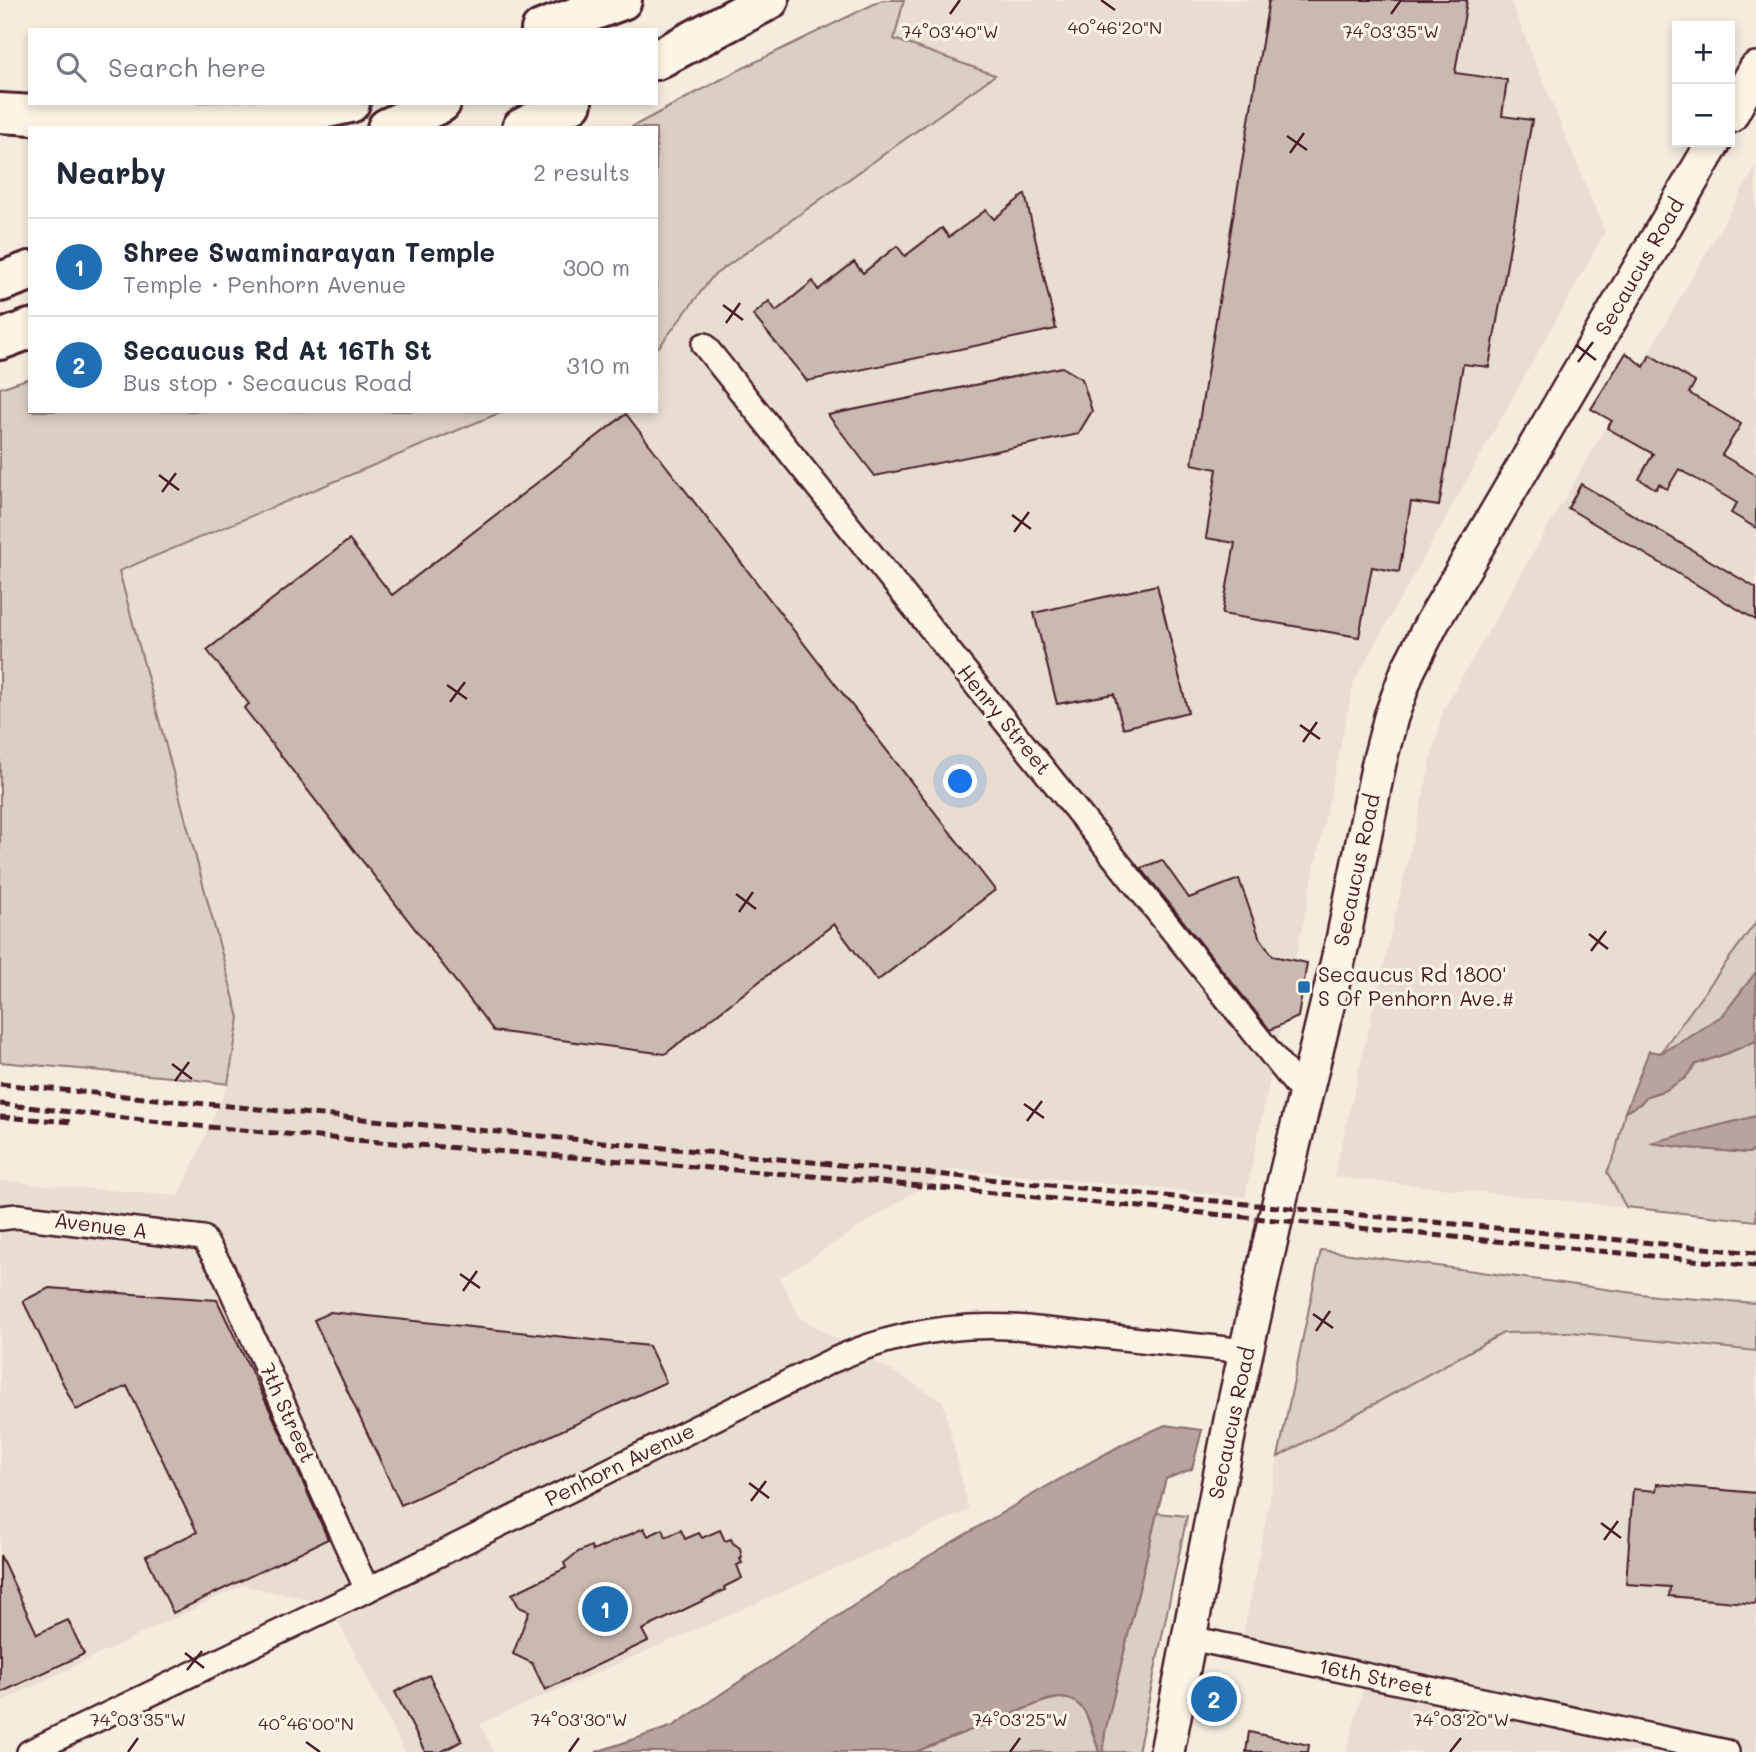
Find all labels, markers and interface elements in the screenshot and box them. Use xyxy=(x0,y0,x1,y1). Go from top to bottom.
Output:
text: 40°46'20"N xyxy=(1068,15,1162,39)
text: 74°03'40"W xyxy=(902,19,998,43)
text: 74°03'35"W xyxy=(1343,19,1439,43)
map controls xyxy=(1672,21,1735,147)
button: + xyxy=(1672,21,1735,84)
search box xyxy=(28,28,658,105)
icon: search xyxy=(52,48,90,86)
text: Search here xyxy=(108,50,266,84)
button: − xyxy=(1672,84,1735,147)
text: Nearby xyxy=(56,152,166,192)
text: 2 results xyxy=(533,157,630,187)
street label: Secaucus Road xyxy=(1588,192,1689,340)
text: Shree Swaminarayan Temple xyxy=(123,235,495,269)
text: 1 xyxy=(74,252,84,282)
text: 300 m xyxy=(562,252,630,282)
text: Temple · Penhorn Avenue xyxy=(123,269,406,299)
text: Secaucus Rd At 16Th St xyxy=(123,333,432,367)
text: 2 xyxy=(73,350,85,380)
text: 310 m xyxy=(566,350,630,380)
text: Bus stop · Secaucus Road xyxy=(123,367,412,397)
street label: Henry Street xyxy=(952,658,1058,780)
your location xyxy=(943,764,977,798)
street label: Secaucus Road xyxy=(1326,791,1385,948)
place label: Secaucus Rd 1800' S Of Penhorn Ave.# xyxy=(1318,960,1514,1011)
marker: Secaucus Rd 1800' S Of Penhorn Ave.# xyxy=(1296,979,1312,995)
street label: Avenue A xyxy=(53,1205,149,1244)
street label: Secaucus Road xyxy=(1201,1344,1260,1501)
street label: 7th Street xyxy=(254,1358,322,1466)
street label: Penhorn Avenue xyxy=(540,1416,699,1512)
pin: 1 xyxy=(582,1583,628,1635)
street label: 16th Street xyxy=(1316,1651,1436,1702)
pin: 2 xyxy=(1191,1673,1237,1725)
text: 74°03'35"W xyxy=(90,1707,186,1731)
text: 74°03'30"W xyxy=(531,1707,627,1731)
text: 74°03'25"W xyxy=(972,1707,1068,1731)
text: 74°03'20"W xyxy=(1413,1707,1509,1731)
text: 40°46'00"N xyxy=(258,1711,354,1735)

